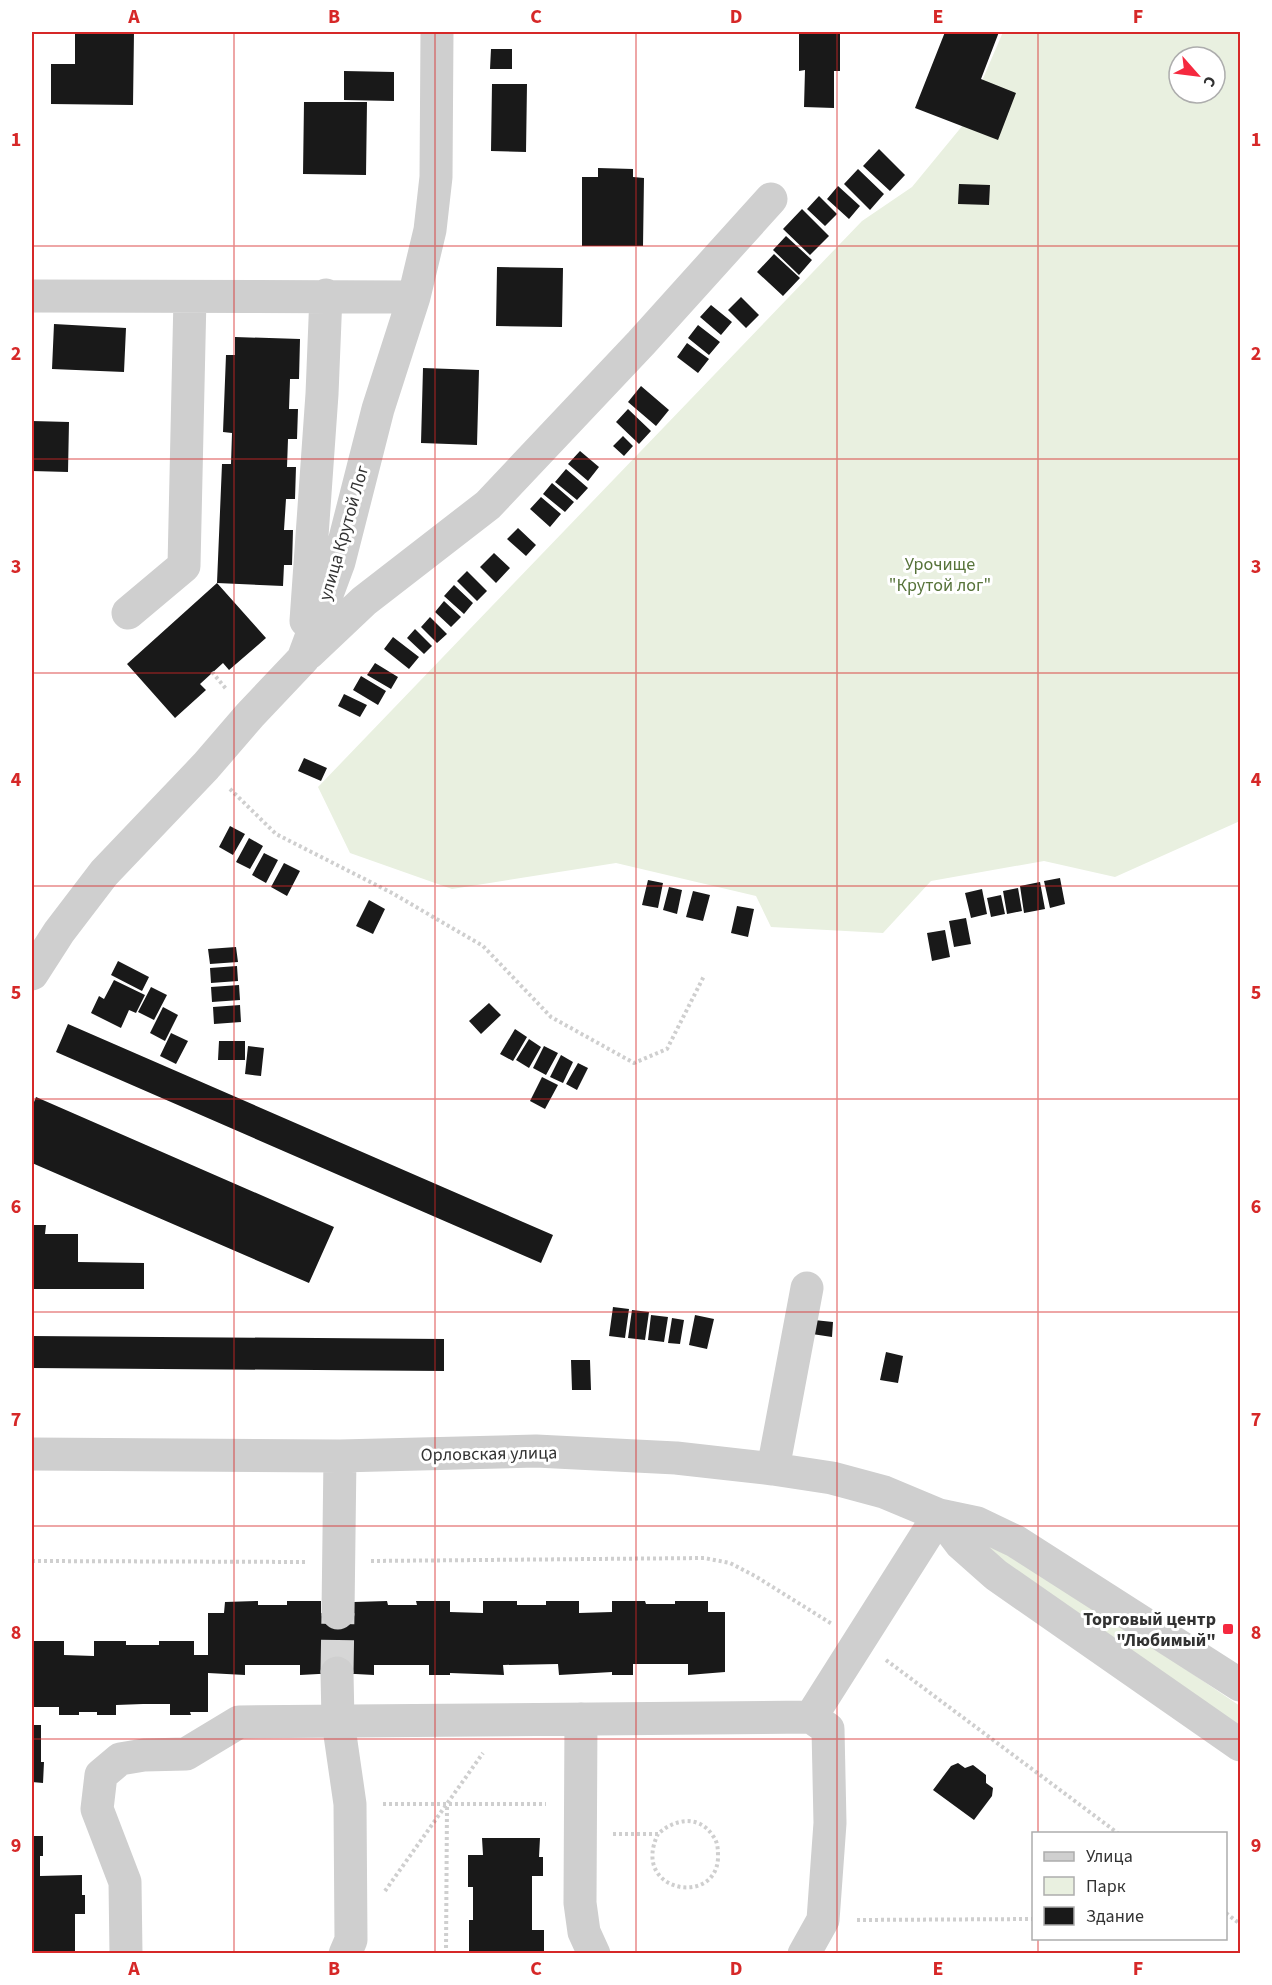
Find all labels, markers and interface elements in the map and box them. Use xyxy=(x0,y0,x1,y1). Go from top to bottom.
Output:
text: A xyxy=(127,3,140,31)
text: B xyxy=(328,3,340,31)
text: C xyxy=(530,3,542,31)
text: D xyxy=(730,3,742,31)
text: E xyxy=(933,3,943,31)
text: F xyxy=(1133,3,1143,31)
north arrow xyxy=(1167,45,1227,105)
text: С xyxy=(1197,72,1221,91)
text: 1 xyxy=(11,126,21,154)
text: 1 xyxy=(1251,126,1261,154)
text: 2 xyxy=(11,340,21,368)
text: 2 xyxy=(1251,340,1261,368)
street label: улица Крутой Лог xyxy=(313,462,375,604)
park label: Урочище "Крутой лог" xyxy=(889,552,991,598)
text: 3 xyxy=(11,553,21,581)
text: 3 xyxy=(1251,553,1261,581)
text: 4 xyxy=(11,766,22,794)
text: 4 xyxy=(1251,766,1262,794)
text: 5 xyxy=(11,979,21,1007)
text: 5 xyxy=(1251,979,1261,1007)
text: 6 xyxy=(11,1193,21,1221)
text: 6 xyxy=(1251,1193,1261,1221)
text: 7 xyxy=(11,1406,21,1434)
text: 7 xyxy=(1251,1406,1261,1434)
street label: Орловская улица xyxy=(421,1440,557,1468)
place label: Торговый центр "Любимый" xyxy=(1083,1607,1216,1653)
text: 8 xyxy=(11,1619,21,1647)
text: 8 xyxy=(1251,1619,1261,1647)
marker: Торговый центр "Любимый" xyxy=(1221,1622,1235,1636)
text: 9 xyxy=(11,1832,21,1860)
legend xyxy=(1032,1832,1227,1940)
text: 9 xyxy=(1251,1832,1261,1860)
text: Улица xyxy=(1086,1844,1133,1869)
text: Парк xyxy=(1086,1874,1126,1899)
text: Здание xyxy=(1086,1904,1144,1929)
text: A xyxy=(127,1955,140,1983)
text: B xyxy=(328,1955,340,1983)
text: C xyxy=(530,1955,542,1983)
text: D xyxy=(730,1955,742,1983)
text: E xyxy=(933,1955,943,1983)
text: F xyxy=(1133,1955,1143,1983)

